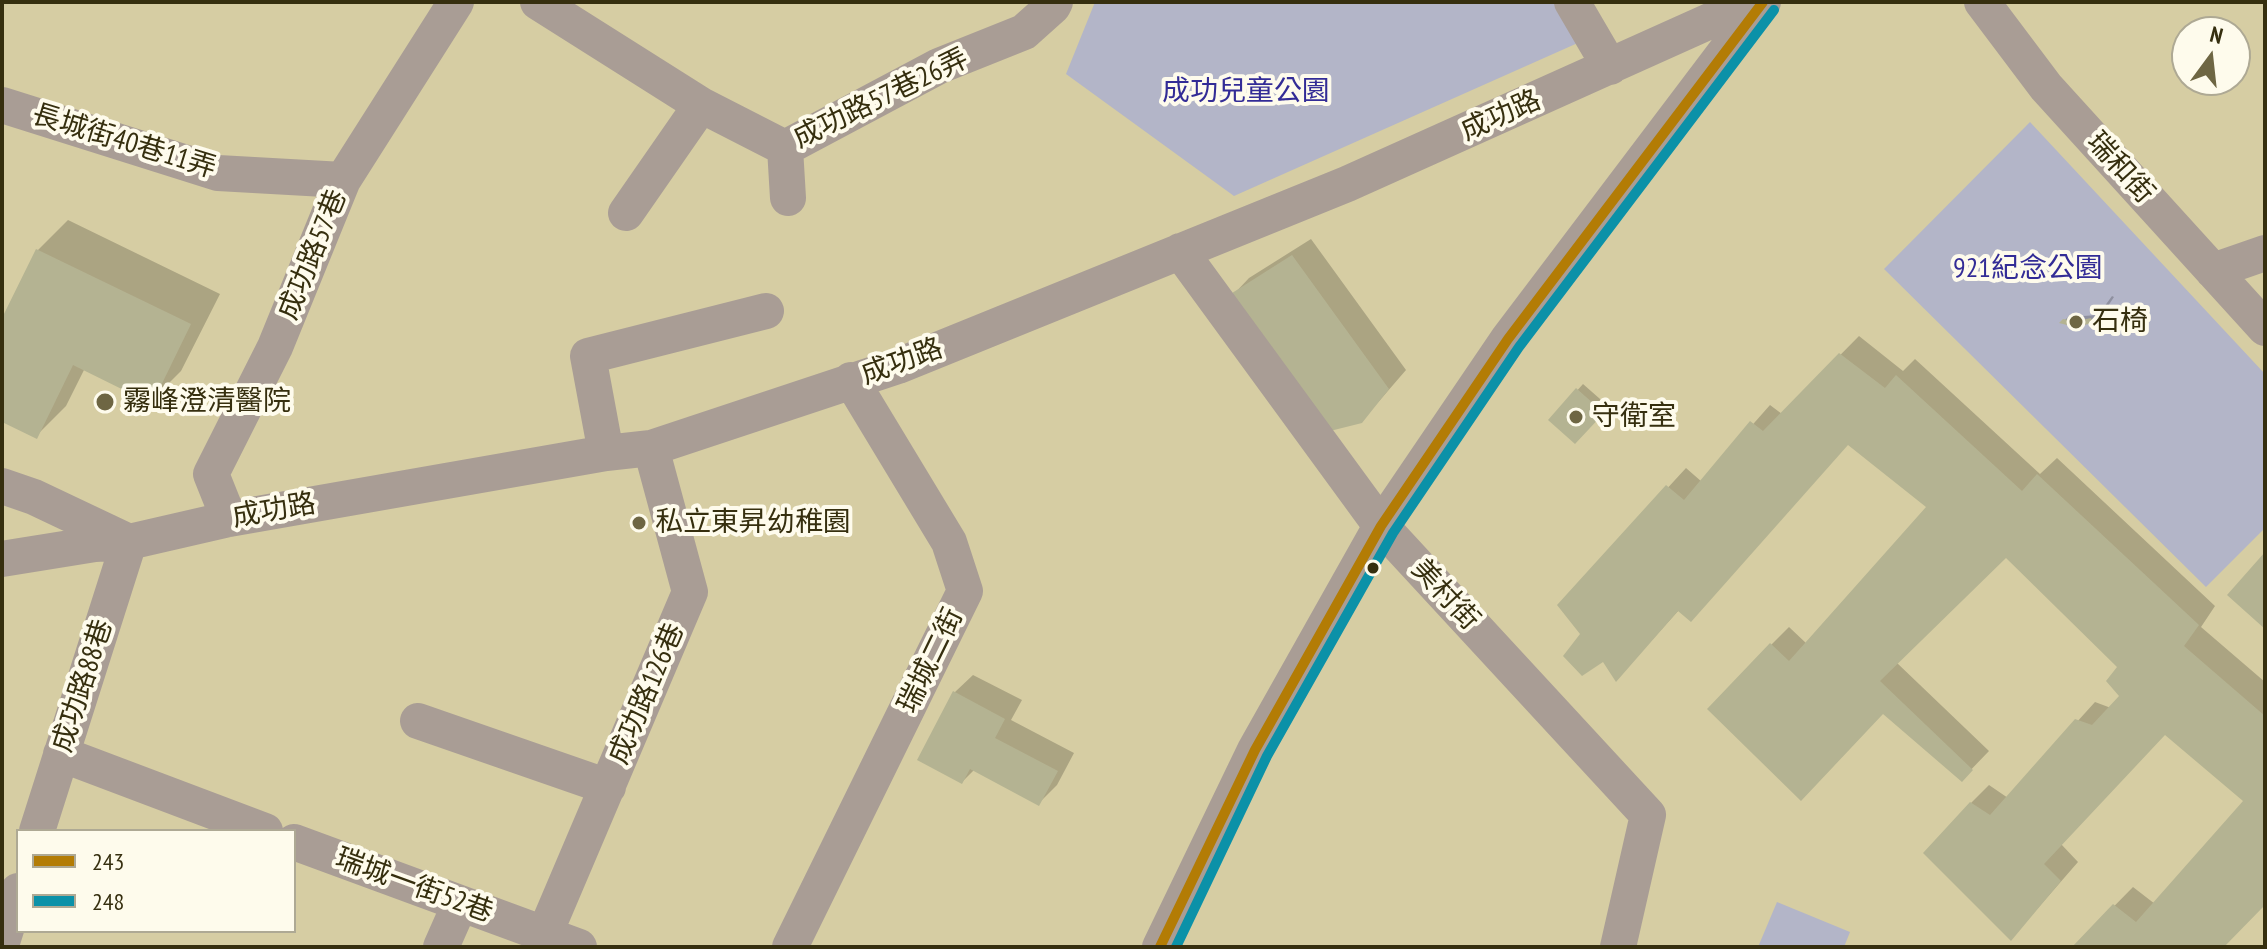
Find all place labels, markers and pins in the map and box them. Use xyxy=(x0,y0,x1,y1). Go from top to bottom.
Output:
place label: 石椅 xyxy=(2092,305,2148,339)
marker: 石椅 xyxy=(2067,313,2085,331)
place label: 霧峰澄清醫院 xyxy=(123,385,291,419)
marker: 霧峰澄清醫院 xyxy=(94,391,116,413)
place label: 守衛室 xyxy=(1592,400,1676,434)
marker: 守衛室 xyxy=(1567,408,1585,426)
place label: 私立東昇幼稚園 xyxy=(655,506,851,540)
marker: 私立東昇幼稚園 xyxy=(630,514,648,532)
unlabelled marker xyxy=(1365,560,1381,576)

